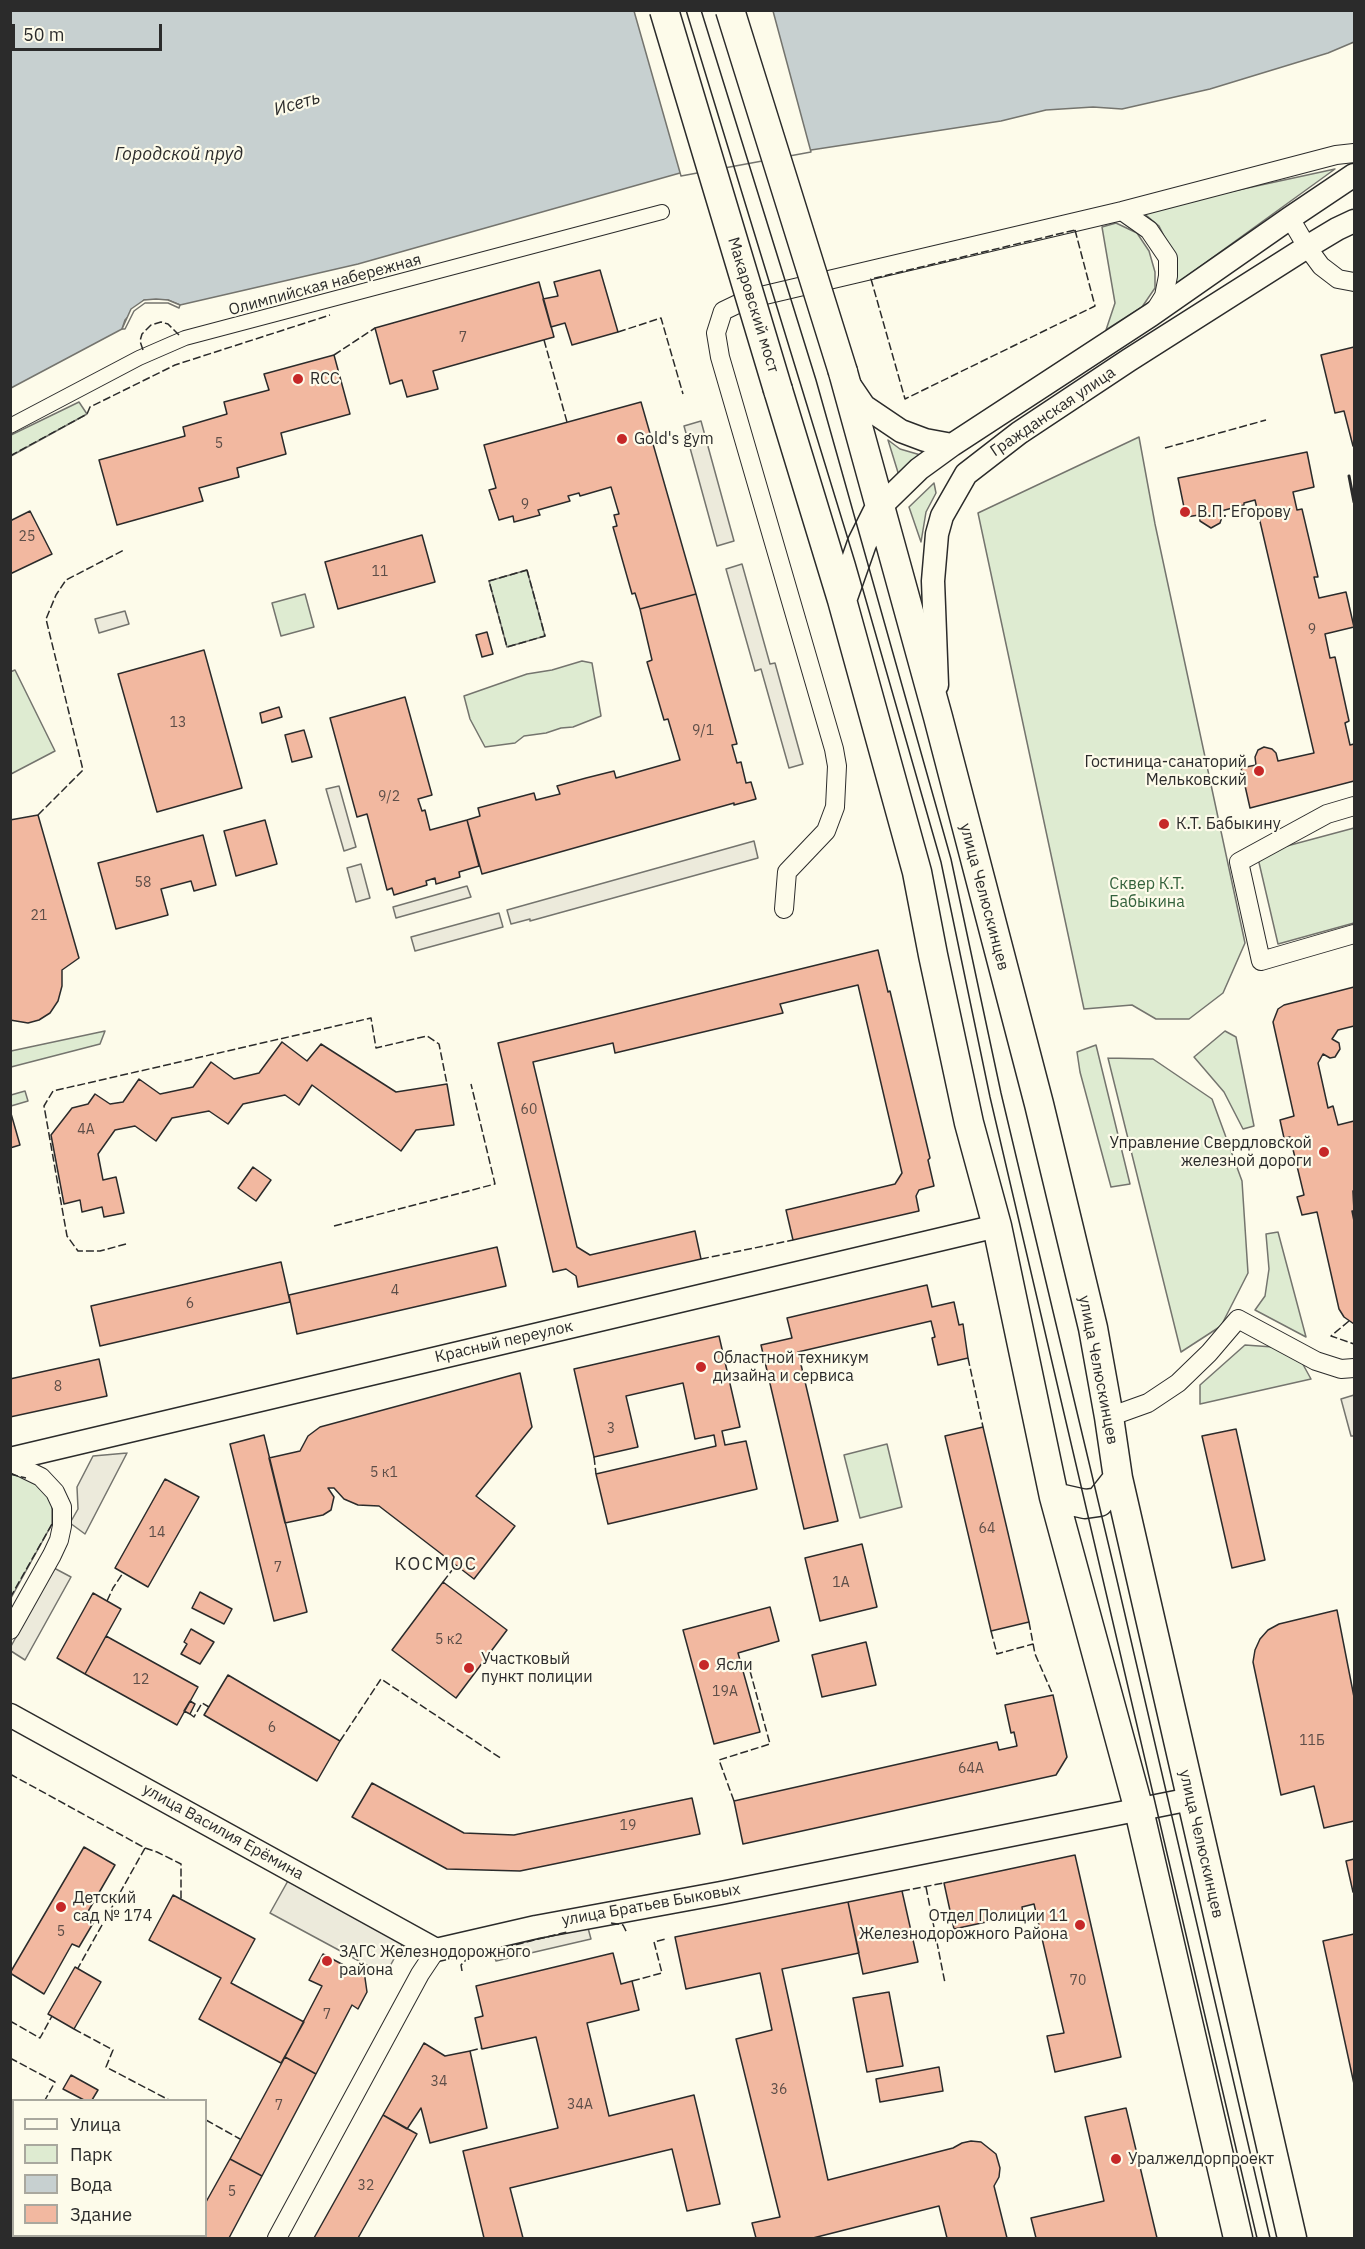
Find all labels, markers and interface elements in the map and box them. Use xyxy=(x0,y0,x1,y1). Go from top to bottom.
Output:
scale bar xyxy=(15,12,165,50)
text: 50 m xyxy=(23,23,65,46)
water label: Исеть xyxy=(271,87,323,121)
water label: Городской пруд xyxy=(115,144,243,166)
street label: Макаровский мост xyxy=(723,235,783,375)
street label: Олимпийская набережная xyxy=(227,250,423,320)
house number: 7 xyxy=(459,330,467,346)
street label: Гражданская улица xyxy=(987,363,1119,461)
place label: RCC xyxy=(310,369,340,389)
marker: RCC xyxy=(291,372,305,386)
place label: Gold's gym xyxy=(634,429,714,449)
marker: Gold's gym xyxy=(615,432,629,446)
house number: 5 xyxy=(215,436,223,452)
house number: 9 xyxy=(521,497,529,513)
place label: В.П. Егорову xyxy=(1197,502,1291,522)
marker: В.П. Егорову xyxy=(1178,505,1192,519)
house number: 25 xyxy=(19,529,35,545)
house number: 11 xyxy=(372,564,388,580)
house number: 9 xyxy=(1308,622,1316,638)
house number: 13 xyxy=(170,715,186,731)
house number: 9/1 xyxy=(692,723,714,739)
place label: Гостиница-санаторий Мельковский xyxy=(1085,752,1247,790)
marker: Гостиница-санаторий Мельковский xyxy=(1252,764,1266,778)
house number: 9/2 xyxy=(378,789,400,805)
place label: К.Т. Бабыкину xyxy=(1176,814,1281,834)
marker: К.Т. Бабыкину xyxy=(1157,817,1171,831)
street label: улица Челюскинцев xyxy=(955,821,1013,973)
park label: Сквер К.Т. Бабыкина xyxy=(1109,874,1185,912)
house number: 58 xyxy=(135,875,151,891)
house number: 21 xyxy=(31,908,47,924)
house number: 60 xyxy=(521,1102,537,1118)
house number: 4А xyxy=(77,1122,95,1138)
place label: Управление Свердловской железной дороги xyxy=(1110,1133,1312,1171)
marker: Управление Свердловской железной дороги xyxy=(1317,1145,1331,1159)
house number: 4 xyxy=(391,1283,399,1299)
street label: улица Челюскинцев xyxy=(1074,1294,1122,1446)
house number: 6 xyxy=(186,1296,194,1312)
street label: Красный переулок xyxy=(433,1317,575,1367)
place label: Областной техникум дизайна и сервиса xyxy=(713,1348,869,1386)
marker: Областной техникум дизайна и сервиса xyxy=(694,1360,708,1374)
house number: 8 xyxy=(54,1379,62,1395)
house number: 3 xyxy=(607,1421,615,1437)
house number: 5 к1 xyxy=(370,1465,398,1481)
house number: 64 xyxy=(979,1521,995,1537)
house number: 14 xyxy=(149,1525,165,1541)
district label: КОСМОС xyxy=(395,1554,477,1576)
house number: 7 xyxy=(274,1560,282,1576)
house number: 1А xyxy=(832,1575,850,1591)
house number: 5 к2 xyxy=(435,1632,463,1648)
place label: Участковый пункт полиции xyxy=(481,1649,593,1687)
place label: Ясли xyxy=(716,1655,753,1675)
marker: Ясли xyxy=(697,1658,711,1672)
marker: Участковый пункт полиции xyxy=(462,1661,476,1675)
house number: 12 xyxy=(133,1672,149,1688)
house number: 19А xyxy=(712,1684,738,1700)
house number: 6 xyxy=(268,1720,276,1736)
house number: 11Б xyxy=(1299,1733,1325,1749)
house number: 64А xyxy=(958,1761,984,1777)
street label: улица Челюскинцев xyxy=(1175,1768,1227,1920)
street label: улица Василия Ерёмина xyxy=(139,1780,307,1884)
house number: 19 xyxy=(620,1818,636,1834)
street label: улица Братьев Быковых xyxy=(560,1880,742,1930)
place label: Детский сад № 174 xyxy=(73,1888,152,1926)
marker: Детский сад № 174 xyxy=(54,1900,68,1914)
place label: Отдел Полиции 11 Железнодорожного Района xyxy=(859,1906,1068,1944)
marker: Отдел Полиции 11 Железнодорожного Района xyxy=(1073,1918,1087,1932)
house number: 5 xyxy=(57,1924,65,1940)
place label: ЗАГС Железнодорожного района xyxy=(339,1942,531,1980)
marker: ЗАГС Железнодорожного района xyxy=(320,1954,334,1968)
house number: 70 xyxy=(1070,1973,1086,1989)
house number: 7 xyxy=(323,2007,331,2023)
house number: 34 xyxy=(431,2074,447,2090)
house number: 36 xyxy=(771,2082,787,2098)
house number: 34А xyxy=(567,2097,593,2113)
house number: 7 xyxy=(275,2098,283,2114)
legend xyxy=(12,2099,207,2237)
text: Улица xyxy=(70,2113,121,2136)
text: Парк xyxy=(70,2143,112,2166)
place label: Уралжелдорпроект xyxy=(1128,2149,1274,2169)
marker: Уралжелдорпроект xyxy=(1109,2152,1123,2166)
text: Вода xyxy=(70,2173,112,2196)
house number: 32 xyxy=(358,2178,374,2194)
house number: 5 xyxy=(228,2184,236,2200)
text: Здание xyxy=(70,2203,132,2226)

